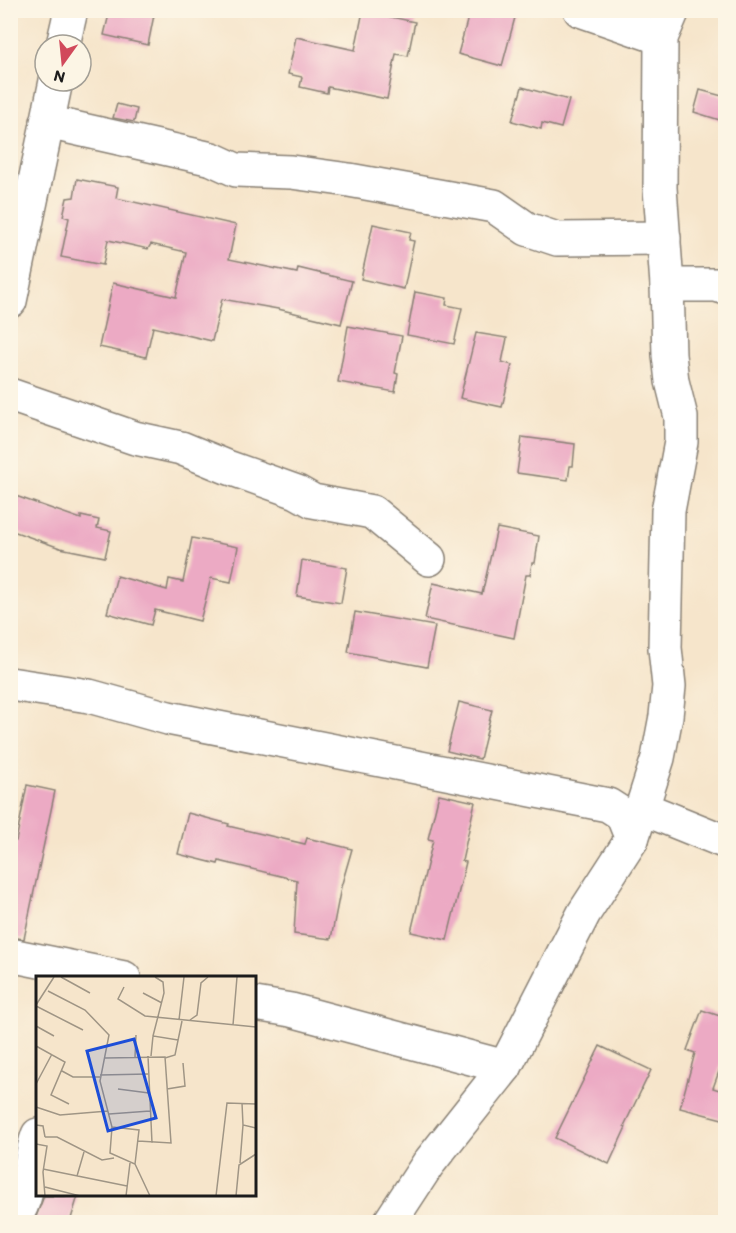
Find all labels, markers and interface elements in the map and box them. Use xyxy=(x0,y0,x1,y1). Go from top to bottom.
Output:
north arrow xyxy=(33,33,93,93)
text: N xyxy=(52,66,67,88)
inset map xyxy=(36,976,256,1197)

